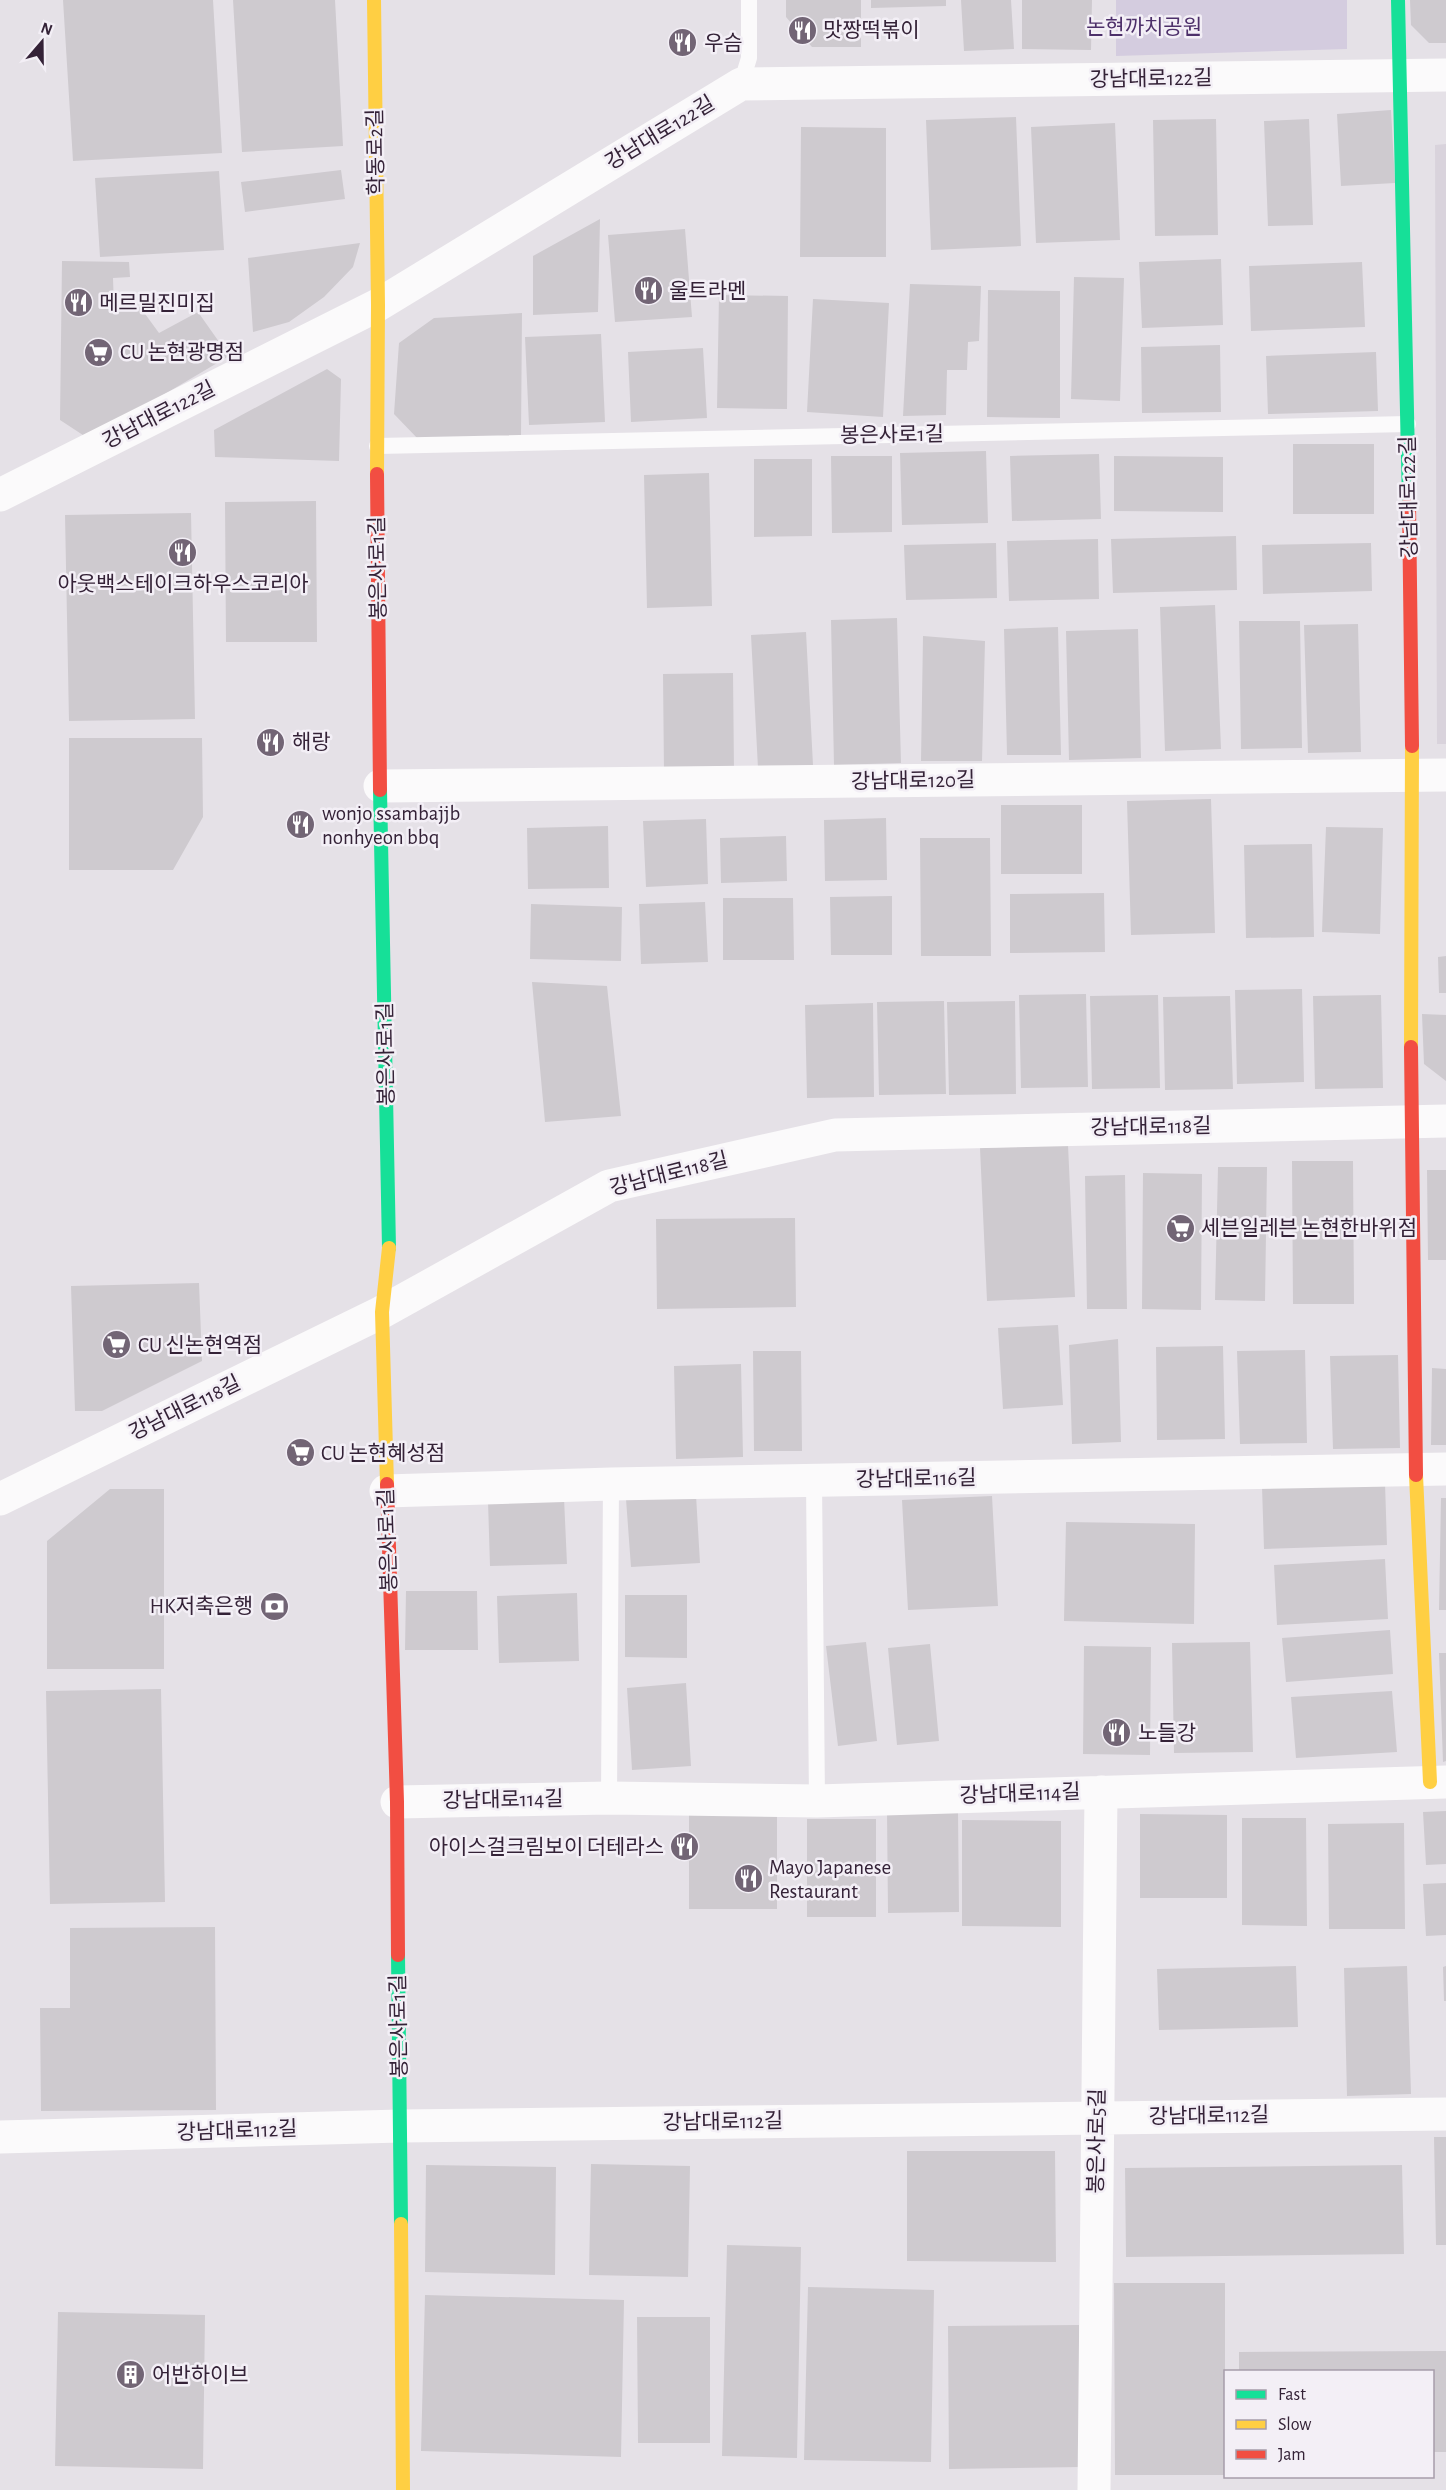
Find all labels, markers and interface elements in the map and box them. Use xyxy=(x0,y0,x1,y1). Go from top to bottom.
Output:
north arrow xyxy=(12,12,72,72)
restaurant icon: 맛짱떡볶이 xyxy=(786,14,818,46)
park label: 논현까치공원 xyxy=(1086,16,1202,38)
text: N xyxy=(39,19,55,38)
place label: 맛짱떡볶이 xyxy=(823,19,920,41)
restaurant icon: 우슴 xyxy=(667,27,699,59)
place label: 우슴 xyxy=(704,32,743,54)
street label: 강남대로122길 xyxy=(1089,66,1213,91)
street label: 강남대로122길 xyxy=(601,91,718,174)
street label: 학동로2길 xyxy=(364,108,387,196)
restaurant icon: 울트라멘 xyxy=(632,275,664,307)
place label: 울트라멘 xyxy=(669,280,746,302)
restaurant icon: 메르밀진미집 xyxy=(62,287,94,319)
place label: 메르밀진미집 xyxy=(99,292,215,314)
supermarket icon: CU 논현광명점 xyxy=(83,336,115,368)
place label: CU 논현광명점 xyxy=(120,341,244,363)
street label: 강남대로122길 xyxy=(99,377,219,452)
street label: 봉은사로1길 xyxy=(840,423,944,446)
street label: 강남대로122길 xyxy=(1396,435,1421,559)
street label: 봉은사로1길 xyxy=(366,516,389,620)
restaurant icon: 아웃백스테이크하우스코리아 xyxy=(167,537,199,569)
place label: 아웃백스테이크하우스코리아 xyxy=(57,573,309,595)
restaurant icon: 해랑 xyxy=(255,726,287,758)
place label: 해랑 xyxy=(292,731,331,753)
street label: 강남대로120길 xyxy=(851,768,975,793)
place label: wonjo ssambajjb nonhyeon bbq xyxy=(322,803,460,848)
restaurant icon: wonjo ssambajjb nonhyeon bbq xyxy=(285,809,317,841)
street label: 봉은사로1길 xyxy=(374,1002,397,1106)
street label: 강남대로118길 xyxy=(1090,1114,1212,1139)
street label: 강남대로118길 xyxy=(608,1148,730,1199)
supermarket icon: 세븐일레븐 논현한바위점 xyxy=(1164,1212,1196,1244)
place label: 세븐일레븐 논현한바위점 xyxy=(1201,1217,1417,1239)
supermarket icon: CU 신논현역점 xyxy=(101,1329,133,1361)
place label: CU 신논현역점 xyxy=(138,1334,262,1356)
street label: 강남대로118길 xyxy=(126,1371,244,1444)
supermarket icon: CU 논현혜성점 xyxy=(284,1437,316,1469)
place label: CU 논현혜성점 xyxy=(321,1442,445,1464)
street label: 강남대로116길 xyxy=(855,1466,977,1491)
street label: 봉은사로1길 xyxy=(375,1488,400,1592)
bank icon: HK저축은행 xyxy=(258,1590,290,1622)
place label: HK저축은행 xyxy=(150,1595,253,1617)
restaurant icon: 노들강 xyxy=(1101,1717,1133,1749)
place label: 노들강 xyxy=(1138,1722,1196,1744)
street label: 강남대로114길 xyxy=(959,1780,1081,1807)
street label: 강남대로114길 xyxy=(442,1787,564,1812)
restaurant icon: 아이스걸크림보이 더테라스 xyxy=(669,1831,701,1863)
place label: 아이스걸크림보이 더테라스 xyxy=(429,1836,664,1858)
place label: Mayo Japanese Restaurant xyxy=(769,1857,891,1902)
restaurant icon: Mayo Japanese Restaurant xyxy=(732,1863,764,1895)
street label: 봉은사로1길 xyxy=(387,1974,410,2078)
street label: 봉은사로5길 xyxy=(1085,2088,1108,2194)
street label: 강남대로112길 xyxy=(1149,2103,1269,2128)
street label: 강남대로112길 xyxy=(663,2109,783,2134)
street label: 강남대로112길 xyxy=(176,2117,298,2144)
building icon: 어반하이브 xyxy=(115,2359,147,2391)
place label: 어반하이브 xyxy=(152,2364,249,2386)
legend xyxy=(1224,2370,1434,2478)
text: Fast xyxy=(1278,2386,1306,2404)
text: Slow xyxy=(1278,2416,1311,2434)
text: Jam xyxy=(1278,2446,1306,2464)

